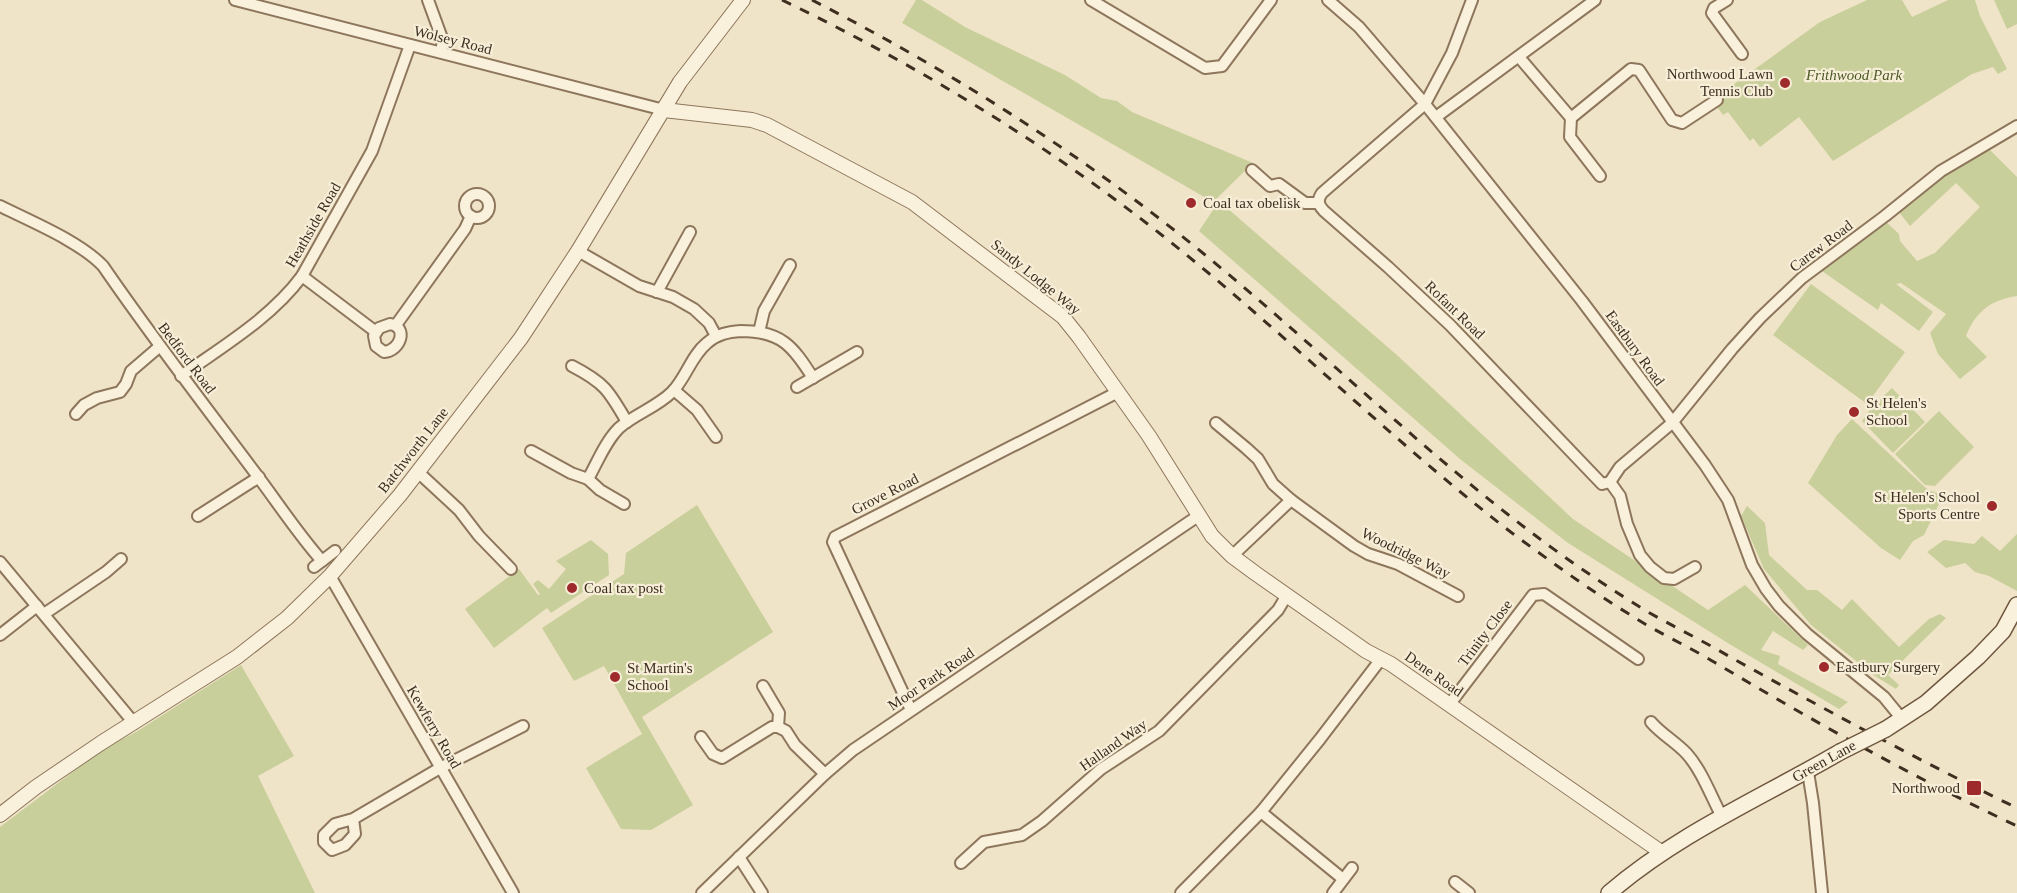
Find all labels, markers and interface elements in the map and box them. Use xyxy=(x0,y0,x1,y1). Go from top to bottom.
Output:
street label: Wolsey Road xyxy=(412,23,494,58)
place label: Northwood Lawn Tennis Club xyxy=(1667,66,1773,99)
park label: Frithwood Park xyxy=(1805,67,1902,83)
marker: Northwood Lawn Tennis Club xyxy=(1778,76,1792,90)
street label: Heathside Road xyxy=(282,179,344,270)
place label: Coal tax obelisk xyxy=(1203,195,1301,211)
marker: Coal tax obelisk xyxy=(1184,196,1198,210)
street label: Carew Road xyxy=(1786,217,1856,275)
street label: Sandy Lodge Way xyxy=(988,236,1084,318)
street label: Rofant Road xyxy=(1422,278,1488,343)
street label: Eastbury Road xyxy=(1602,307,1668,389)
street label: Bedford Road xyxy=(155,319,219,397)
place label: St Helen's School xyxy=(1866,395,1927,428)
street label: Batchworth Lane xyxy=(375,404,451,496)
marker: St Helen's School xyxy=(1847,405,1861,419)
street label: Grove Road xyxy=(849,470,922,518)
place label: St Helen's School Sports Centre xyxy=(1874,489,1980,522)
marker: St Helen's School Sports Centre xyxy=(1985,499,1999,513)
street label: Woodridge Way xyxy=(1359,525,1453,582)
place label: Coal tax post xyxy=(584,580,664,596)
marker: Coal tax post xyxy=(565,581,579,595)
street label: Trinity Close xyxy=(1455,596,1515,669)
street label: Moor Park Road xyxy=(885,644,977,714)
street label: Dene Road xyxy=(1402,648,1466,700)
place label: Eastbury Surgery xyxy=(1836,659,1941,675)
place label: St Martin's School xyxy=(627,660,693,693)
marker: Eastbury Surgery xyxy=(1817,660,1831,674)
marker: St Martin's School xyxy=(608,670,622,684)
street label: Kewferry Road xyxy=(404,683,464,772)
street label: Halland Way xyxy=(1076,716,1150,774)
street label: Green Lane xyxy=(1789,737,1859,785)
marker: Northwood xyxy=(1965,779,1983,797)
place label: Northwood xyxy=(1892,780,1960,796)

